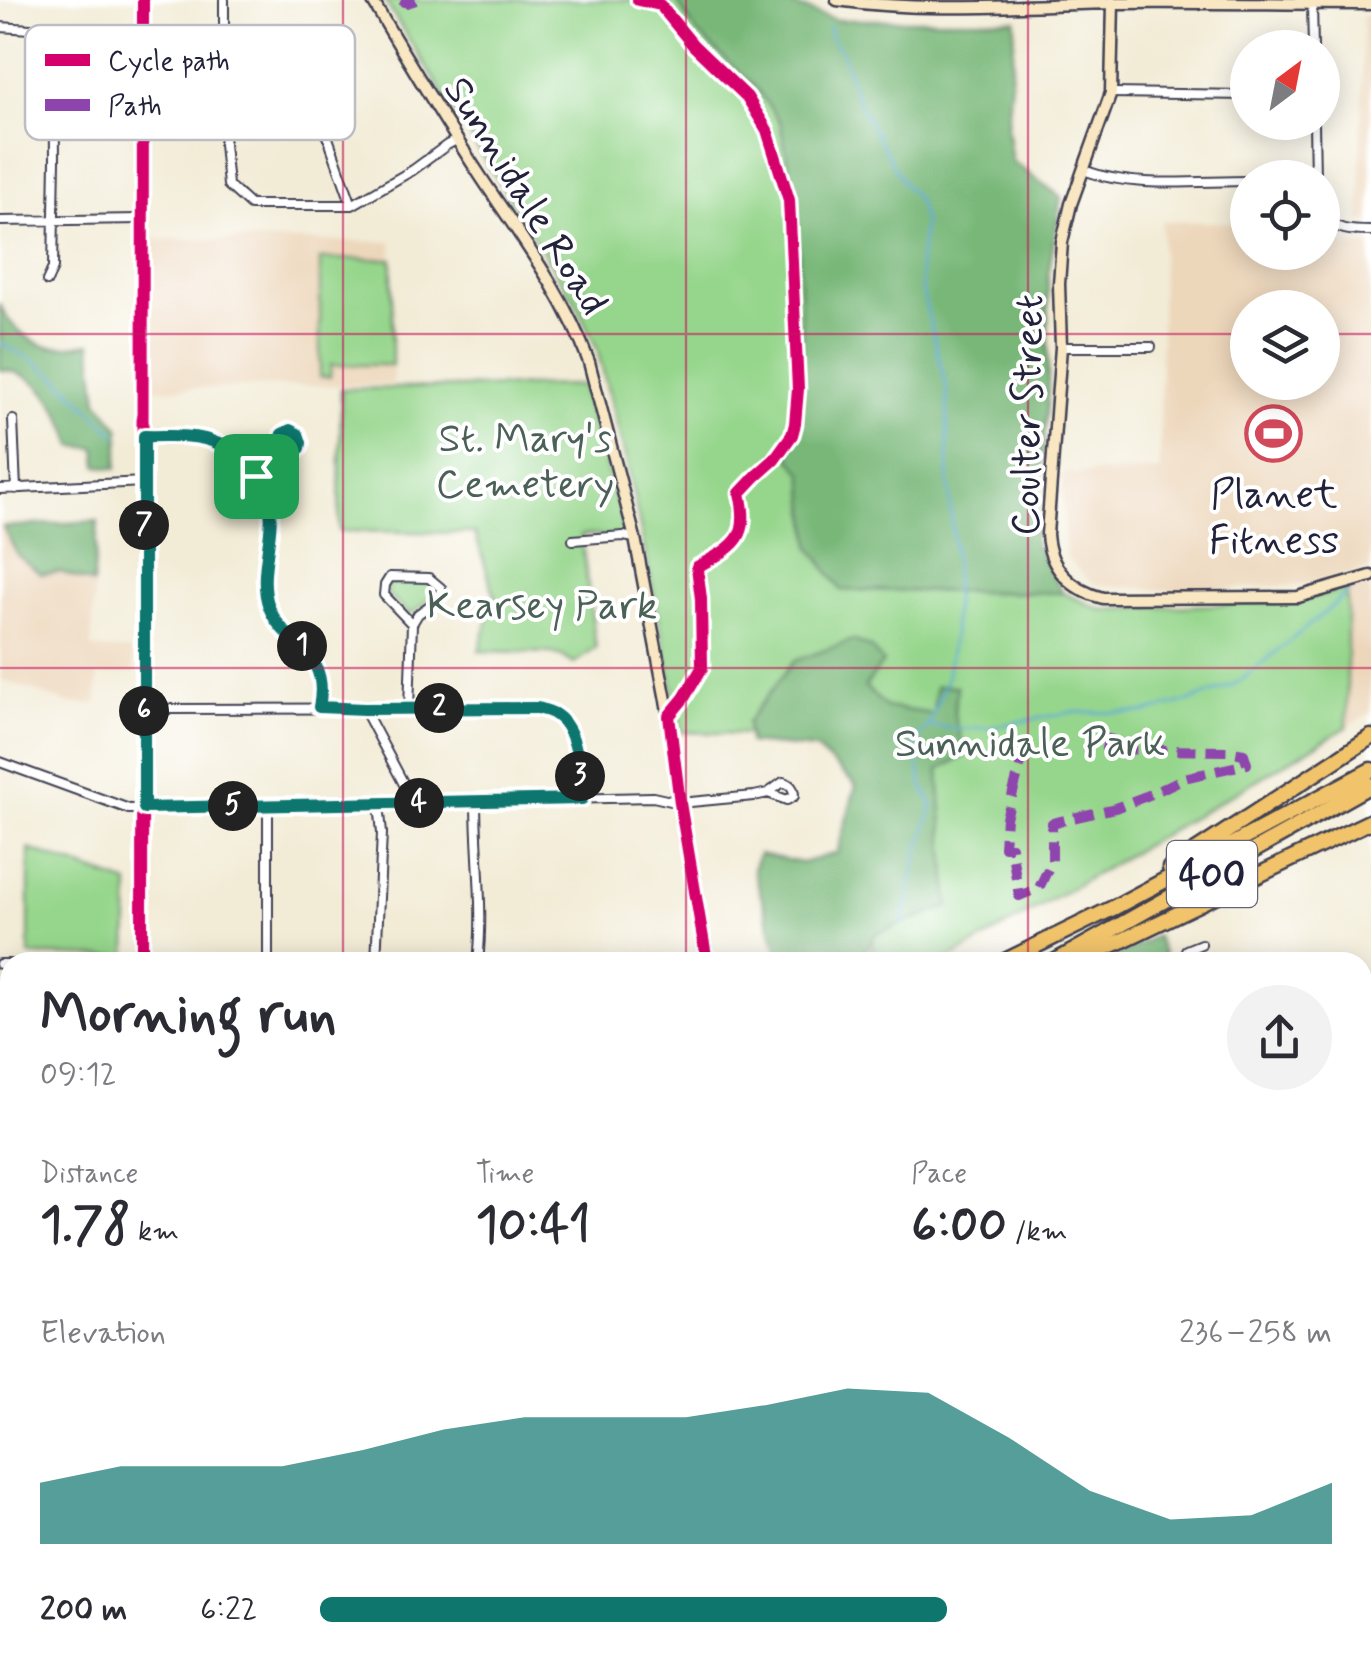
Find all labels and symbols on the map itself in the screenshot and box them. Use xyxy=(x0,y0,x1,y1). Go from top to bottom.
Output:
legend xyxy=(25,25,355,140)
north arrow xyxy=(1230,30,1340,140)
text: Cycle path xyxy=(108,44,230,81)
street label: Sunnidale Road xyxy=(430,68,618,326)
text: Path xyxy=(108,89,162,126)
street label: Coulter Street xyxy=(1001,294,1057,536)
sports icon: Planet Fitness xyxy=(1244,404,1304,464)
park label: St. Mary's Cemetery xyxy=(436,414,614,512)
pin xyxy=(214,434,299,519)
place label: Planet Fitness xyxy=(1209,470,1339,568)
pin: 7 xyxy=(119,500,169,550)
park label: Kearsey Park xyxy=(427,581,657,633)
pin: 1 xyxy=(277,621,327,671)
pin: 2 xyxy=(414,683,464,733)
pin: 6 xyxy=(119,686,169,736)
park label: Sunnidale Park xyxy=(895,719,1165,771)
pin: 3 xyxy=(555,751,605,801)
pin: 4 xyxy=(394,778,444,828)
pin: 5 xyxy=(208,781,258,831)
road number: 400 xyxy=(1167,841,1257,907)

